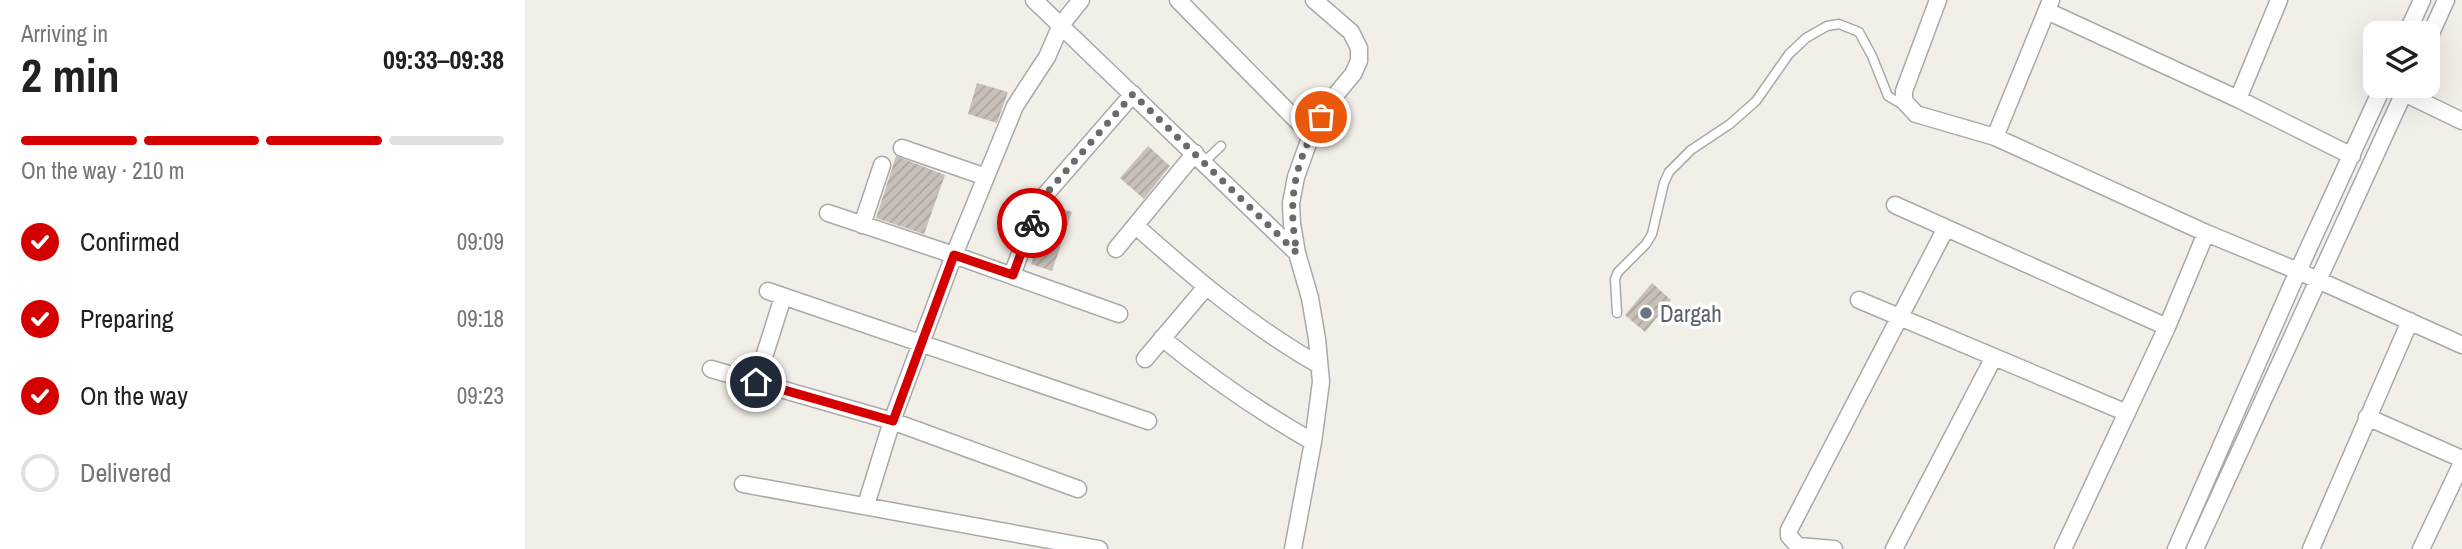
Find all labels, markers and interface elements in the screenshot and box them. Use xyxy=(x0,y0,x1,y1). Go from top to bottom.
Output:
text: Arriving in xyxy=(21,18,108,49)
map controls xyxy=(2363,21,2440,98)
button: layers xyxy=(2363,21,2440,98)
text: 09:33–09:38 xyxy=(383,42,504,77)
text: 2 min xyxy=(21,44,120,106)
pin xyxy=(1291,87,1351,147)
icon: bag xyxy=(1302,98,1340,136)
text: On the way · 210 m xyxy=(21,155,185,186)
courier xyxy=(997,188,1067,258)
icon: bike xyxy=(1013,204,1051,242)
icon: check xyxy=(21,223,59,261)
text: Confirmed xyxy=(80,224,180,259)
text: 09:09 xyxy=(457,226,504,257)
place label: Dargah xyxy=(1660,298,1722,329)
icon: check xyxy=(21,300,59,338)
text: Preparing xyxy=(80,301,174,336)
text: 09:18 xyxy=(457,303,504,334)
marker: Dargah xyxy=(1638,305,1654,321)
pin xyxy=(726,352,786,412)
icon: home xyxy=(737,363,775,401)
icon: check xyxy=(21,377,59,415)
text: On the way xyxy=(80,378,188,413)
text: 09:23 xyxy=(457,380,504,411)
text: Delivered xyxy=(80,455,171,490)

